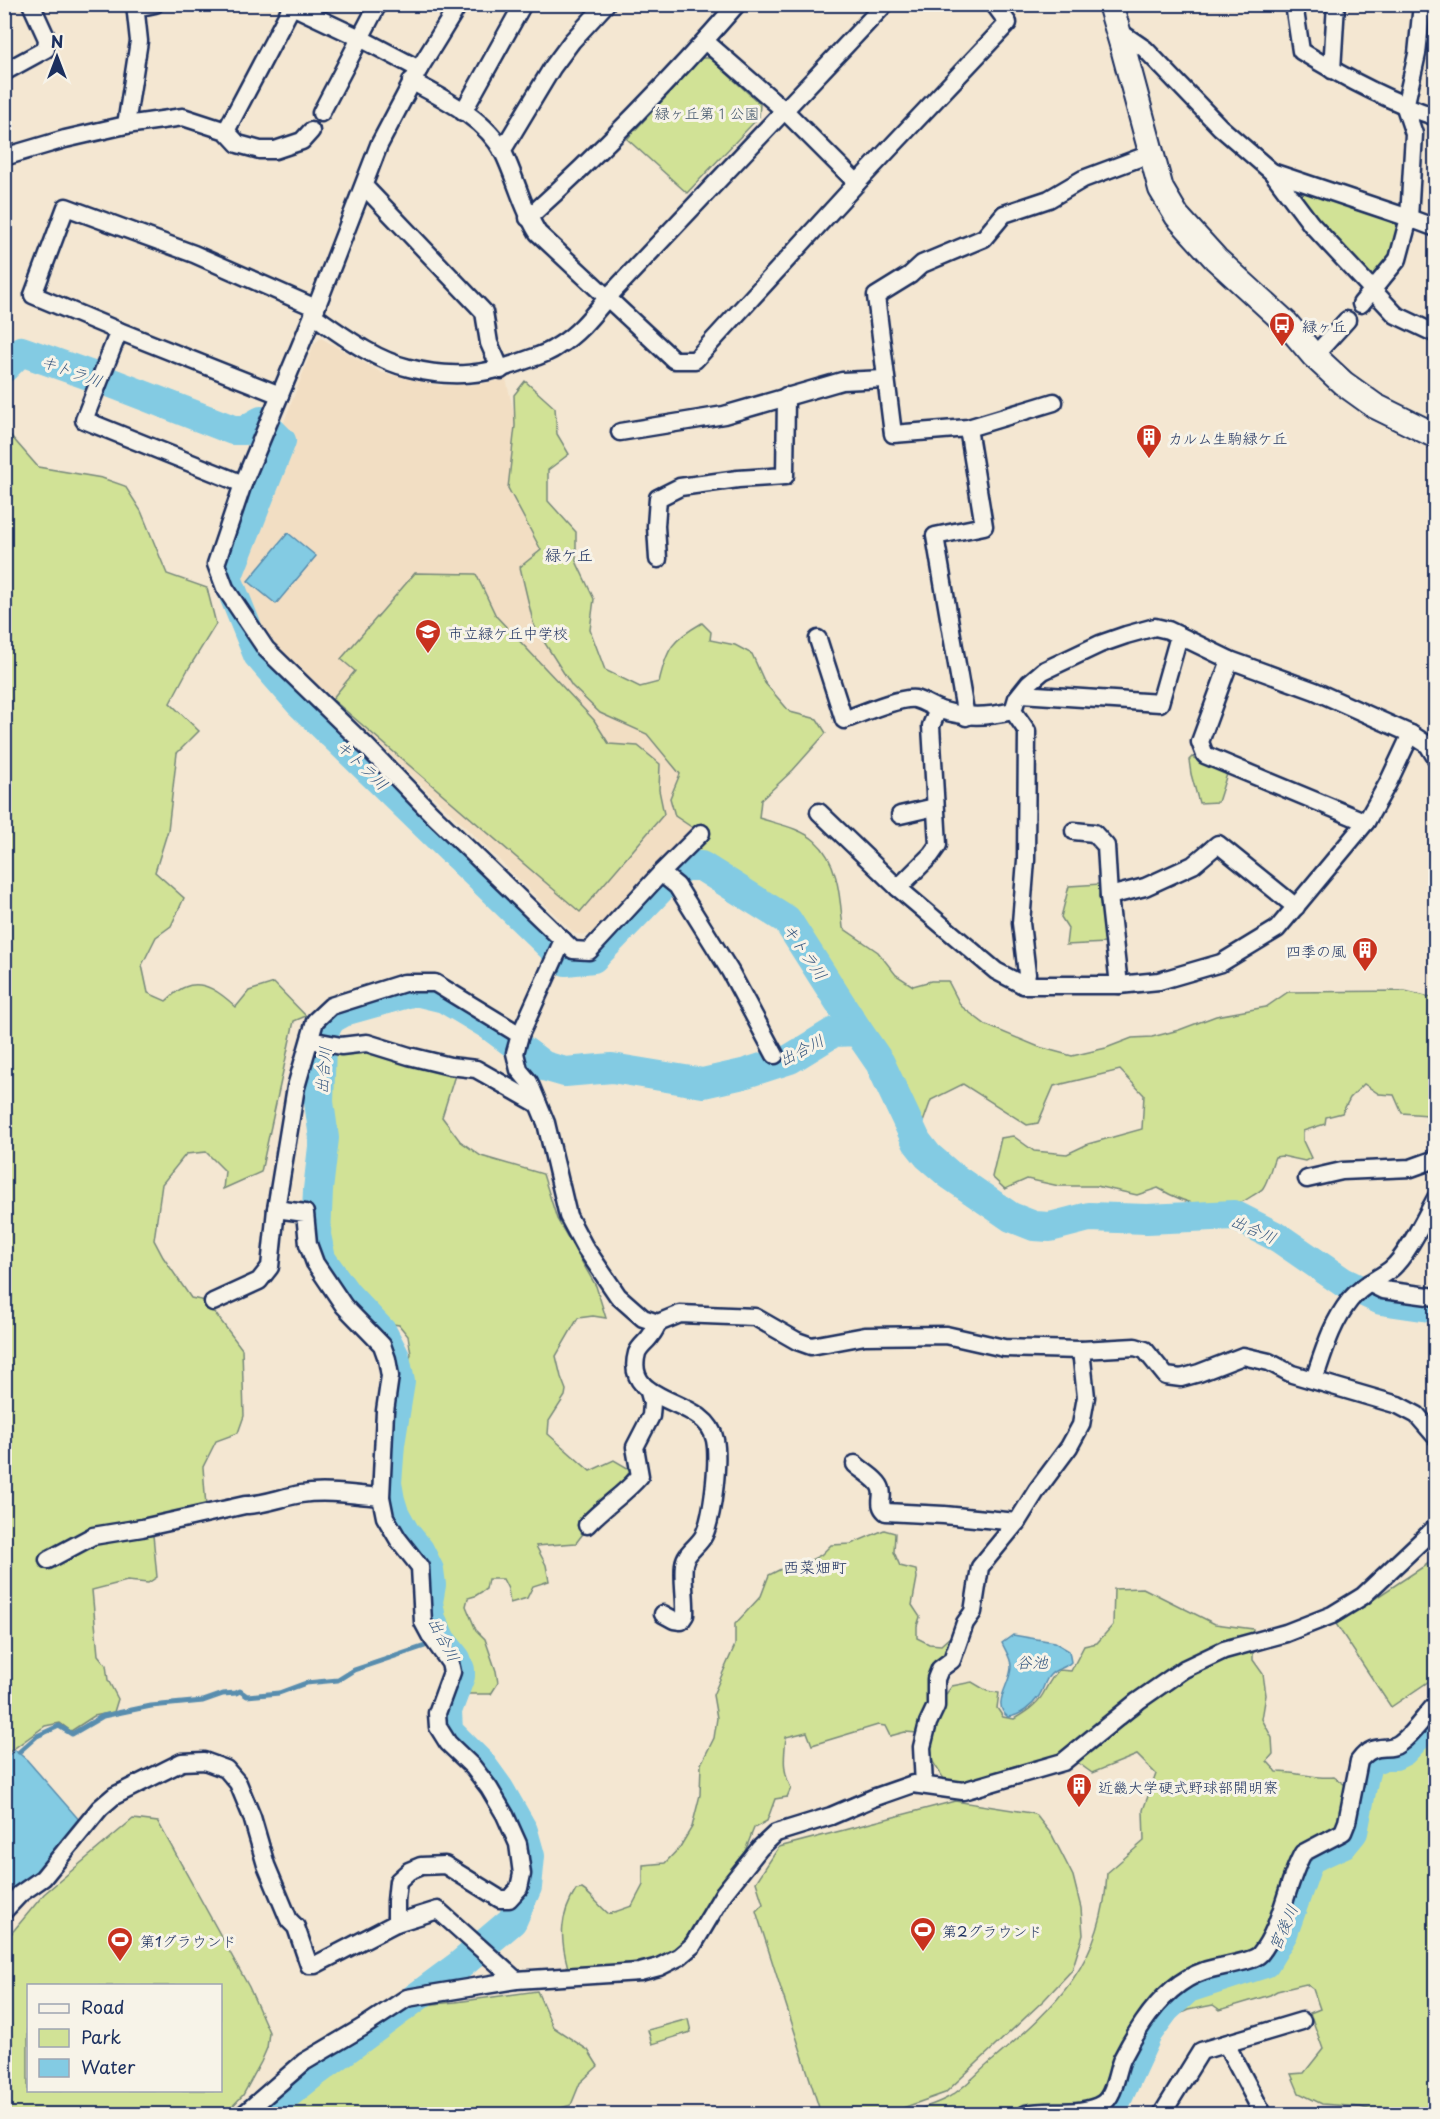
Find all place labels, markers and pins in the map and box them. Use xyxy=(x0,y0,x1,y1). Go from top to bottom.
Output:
bus stop icon: 緑ヶ丘 xyxy=(1267,310,1297,348)
place label: 緑ヶ丘 xyxy=(1302,314,1347,337)
building icon: カルム生駒緑ケ丘 xyxy=(1134,422,1164,460)
place label: カルム生駒緑ケ丘 xyxy=(1168,426,1287,449)
school or university icon: 市立緑ケ丘中学校 xyxy=(413,617,443,655)
place label: 市立緑ケ丘中学校 xyxy=(448,621,568,644)
building icon: 四季の風 xyxy=(1350,935,1380,973)
place label: 四季の風 xyxy=(1286,939,1346,962)
building icon: 近畿大学硬式野球部開明寮 xyxy=(1064,1771,1094,1809)
place label: 近畿大学硬式野球部開明寮 xyxy=(1098,1775,1278,1798)
sports icon: 第2グラウンド xyxy=(908,1915,938,1953)
place label: 第2グラウンド xyxy=(942,1919,1043,1942)
sports icon: 第1グラウンド xyxy=(105,1925,135,1963)
place label: 第1グラウンド xyxy=(140,1929,237,1952)

